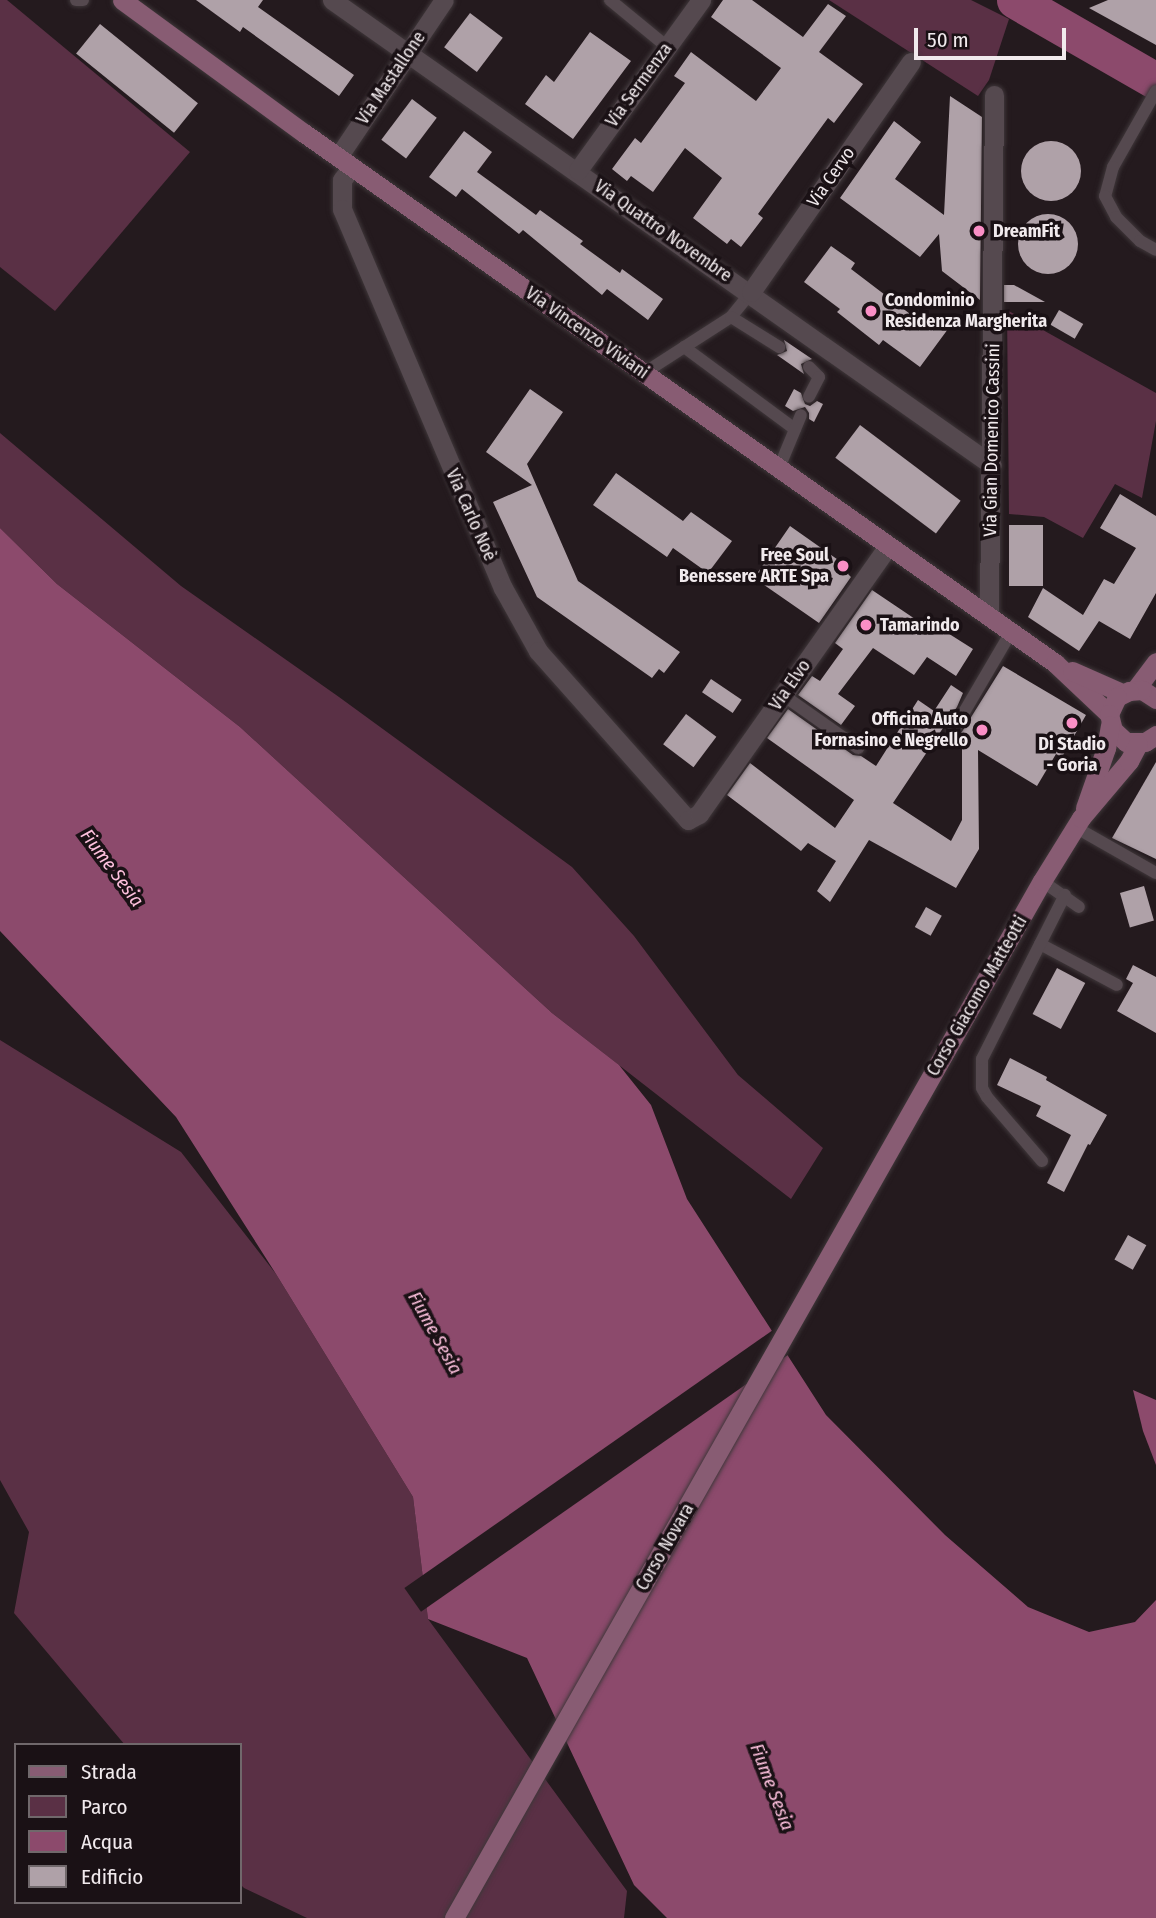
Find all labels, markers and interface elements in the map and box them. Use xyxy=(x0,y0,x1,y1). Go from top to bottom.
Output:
scale bar xyxy=(918,14,1070,58)
street label: Via Mastallone xyxy=(352,27,430,129)
text: 50 m xyxy=(927,27,969,53)
street label: Via Sermenza xyxy=(601,39,677,131)
street label: Via Cervo xyxy=(803,143,859,211)
street label: Via Quattro Novembre xyxy=(590,175,736,287)
place label: DreamFit xyxy=(993,220,1060,242)
marker: DreamFit xyxy=(971,223,987,239)
street label: Via Vincenzo Viviani xyxy=(521,282,653,384)
place label: Condominio Residenza Margherita xyxy=(885,290,1047,332)
marker: Condominio Residenza Margherita xyxy=(863,303,879,319)
street label: Via Gian Domenico Cassini xyxy=(980,343,1004,537)
street label: Via Carlo Noè xyxy=(441,466,501,564)
place label: Free Soul Benessere ARTE Spa xyxy=(679,545,829,588)
marker: Free Soul Benessere ARTE Spa xyxy=(835,558,851,574)
place label: Tamarindo xyxy=(880,614,960,636)
marker: Tamarindo xyxy=(858,617,874,633)
street label: Via Elvo xyxy=(765,655,815,715)
place label: Officina Auto Fornasino e Negrello xyxy=(815,709,968,752)
marker: Di Stadio - Goria xyxy=(1064,715,1080,731)
marker: Officina Auto Fornasino e Negrello xyxy=(974,722,990,738)
place label: Di Stadio - Goria xyxy=(1038,734,1106,776)
water label: Fiume Sesia xyxy=(75,825,149,911)
street label: Corso Giacomo Matteotti xyxy=(922,912,1032,1080)
water label: Fiume Sesia xyxy=(403,1288,467,1378)
street label: Corso Novara xyxy=(631,1500,699,1594)
water label: Fiume Sesia xyxy=(745,1740,799,1834)
legend xyxy=(14,1743,242,1904)
text: Strada xyxy=(81,1759,137,1785)
text: Parco xyxy=(81,1794,128,1820)
text: Acqua xyxy=(81,1829,133,1855)
text: Edificio xyxy=(81,1864,143,1890)

